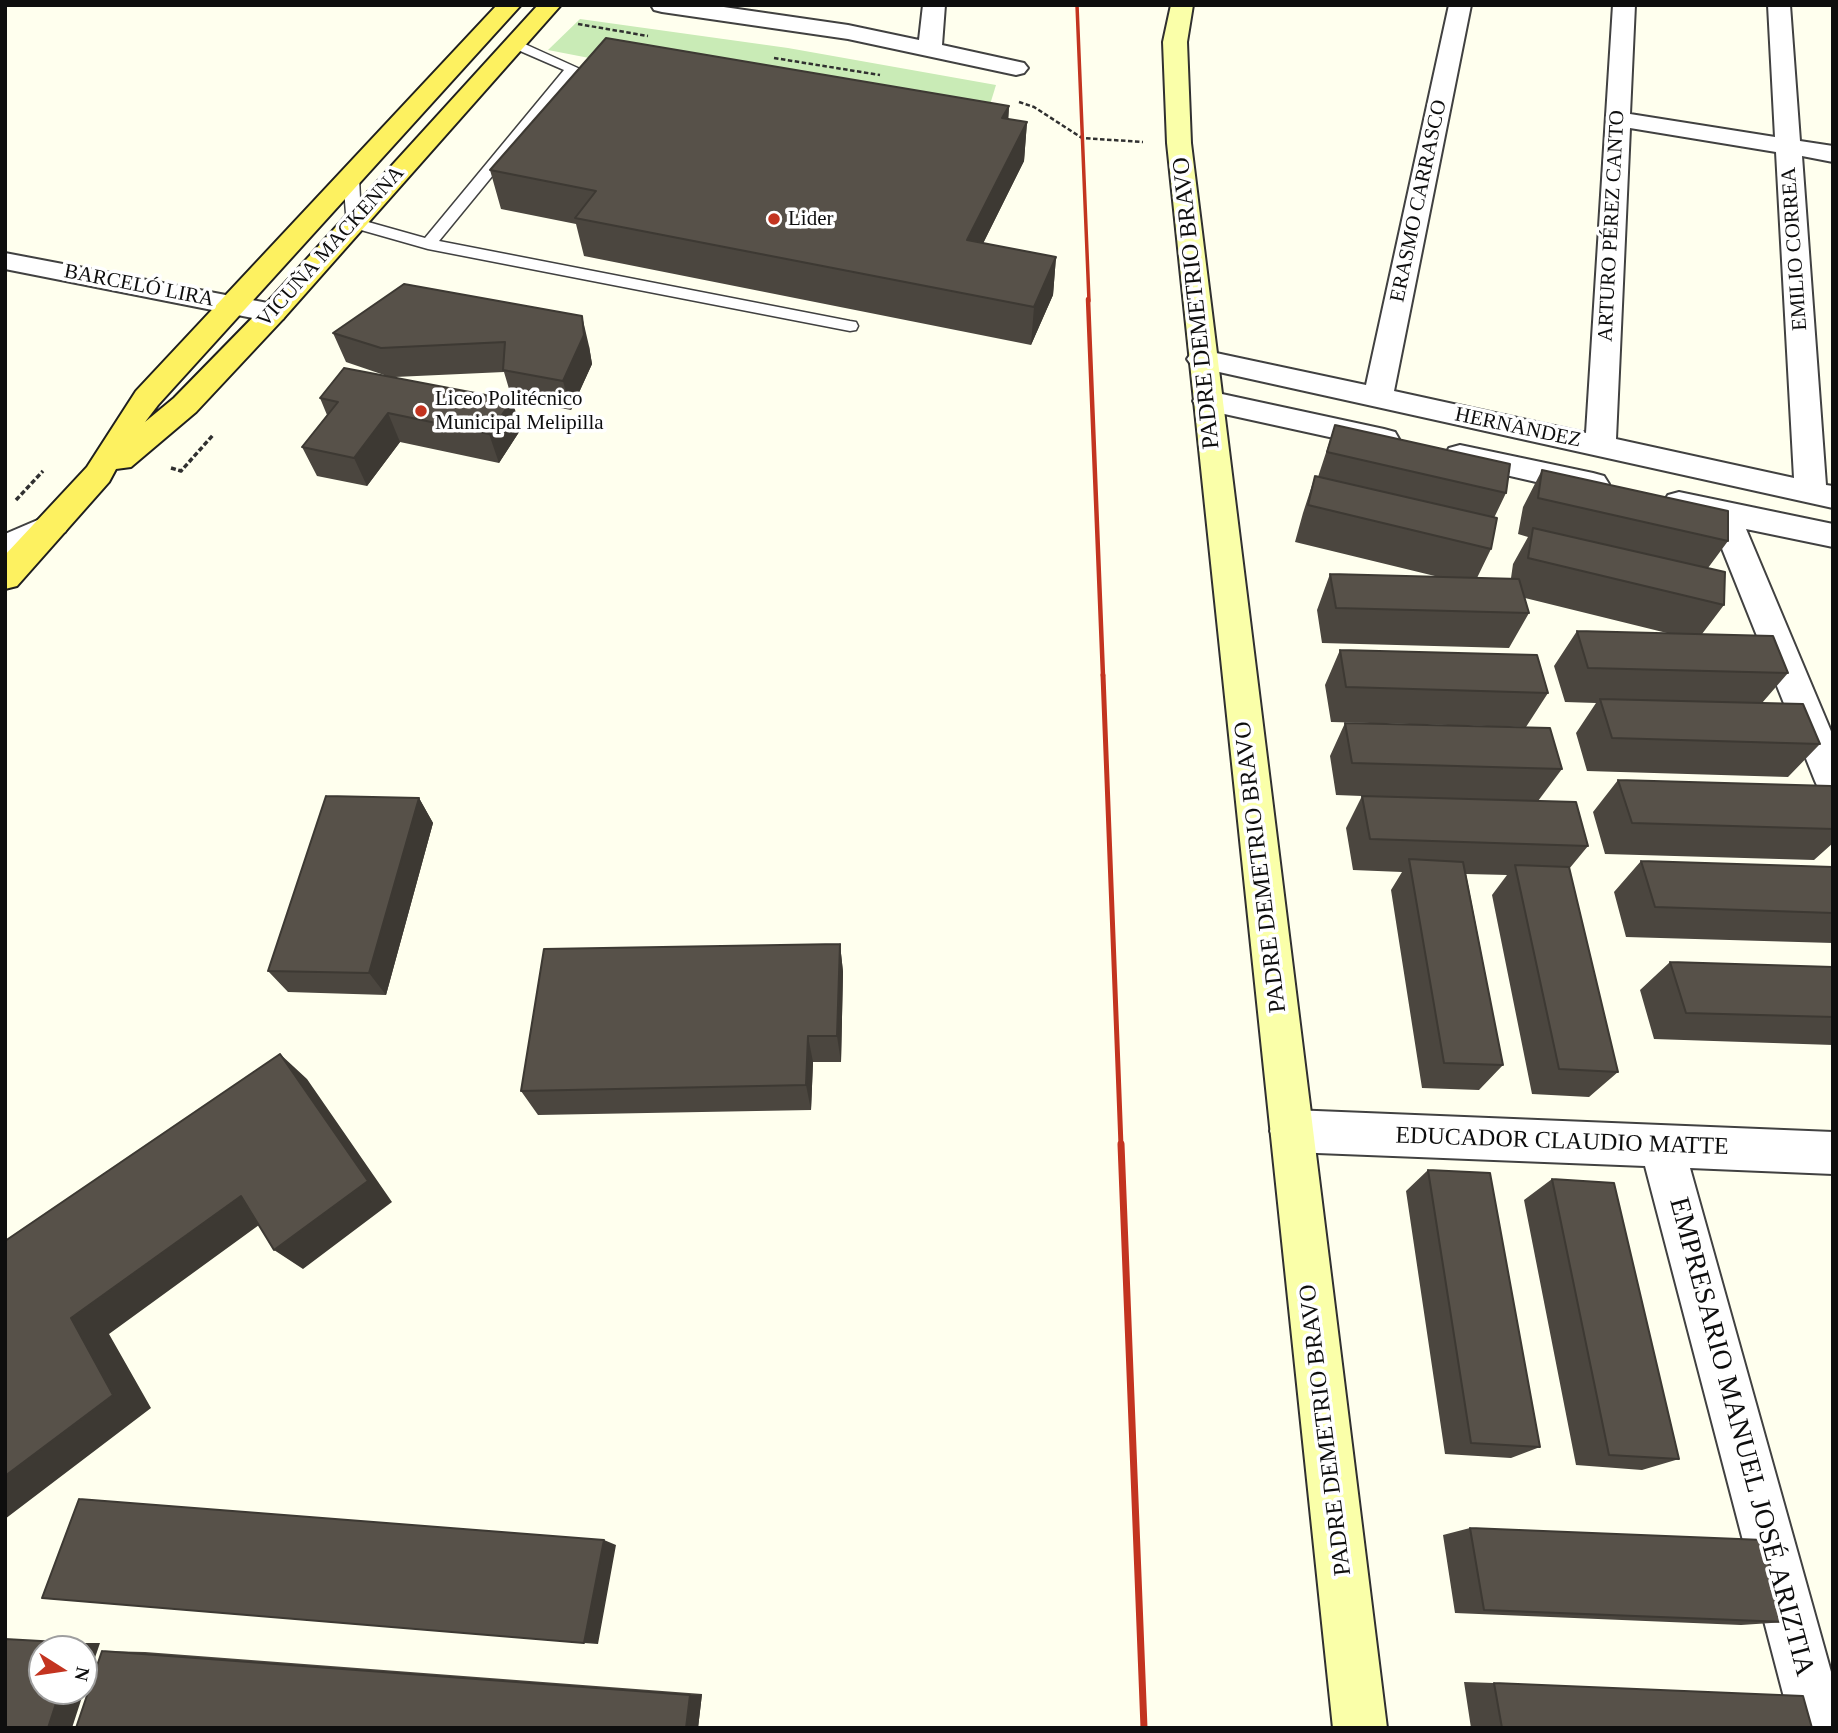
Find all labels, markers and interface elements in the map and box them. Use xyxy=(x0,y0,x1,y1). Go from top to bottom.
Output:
street label: ERASMO CARRASCO xyxy=(1385,98,1453,304)
street label: ARTURO PÉREZ CANTO xyxy=(1593,110,1631,342)
street label: PADRE DEMETRIO BRAVO xyxy=(1167,156,1227,450)
street label: VICUÑA MACKENNA xyxy=(252,161,410,333)
street label: EMILIO CORREA xyxy=(1777,166,1813,332)
place label: Lider xyxy=(788,206,833,232)
marker: Lider xyxy=(766,211,782,227)
street label: BARCELÓ LIRA xyxy=(62,259,216,313)
place label: Liceo Politécnico Municipal Melipilla xyxy=(435,386,604,436)
street label: HERNANDEZ xyxy=(1453,402,1583,454)
marker: Liceo Politécnico Municipal Melipilla xyxy=(413,403,429,419)
street label: PADRE DEMETRIO BRAVO xyxy=(1229,720,1293,1014)
street label: EDUCADOR CLAUDIO MATTE xyxy=(1395,1122,1729,1162)
street label: EMPRESARIO MANUEL JOSÉ ARIZTIA xyxy=(1661,1194,1821,1680)
street label: PADRE DEMETRIO BRAVO xyxy=(1294,1283,1358,1577)
north arrow xyxy=(28,1635,98,1705)
text: N xyxy=(70,1665,94,1683)

